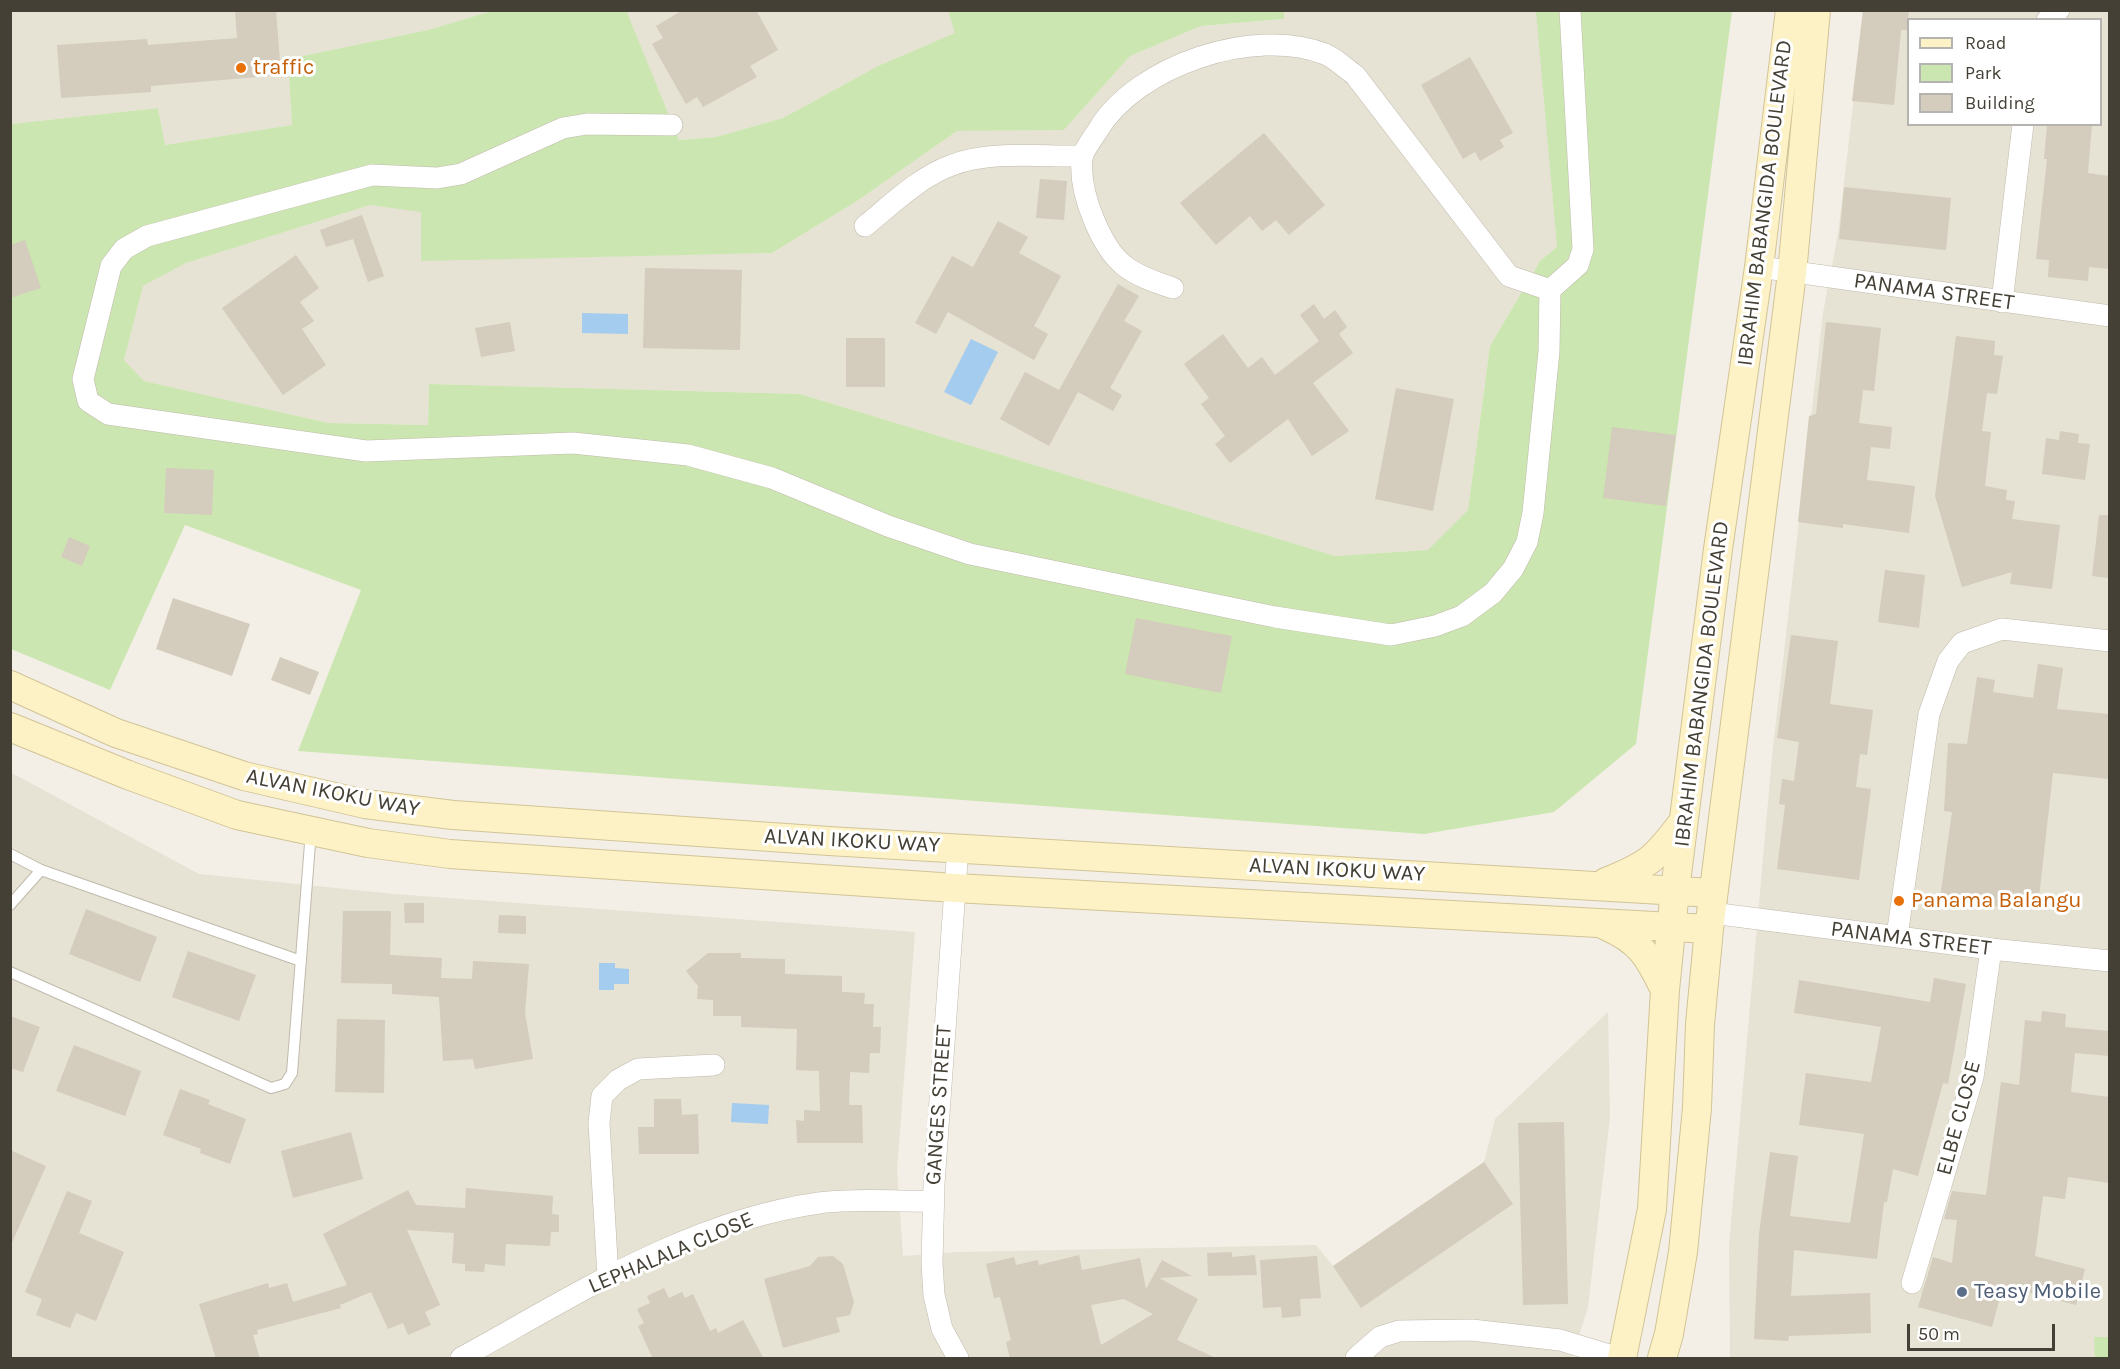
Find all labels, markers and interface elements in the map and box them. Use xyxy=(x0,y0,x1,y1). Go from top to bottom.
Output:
legend xyxy=(1907,18,2102,126)
text: Road xyxy=(1965,32,2006,54)
street label: IBRAHIM BABANGIDA BOULEVARD xyxy=(1732,38,1798,368)
place label: traffic xyxy=(253,55,314,81)
marker: traffic xyxy=(234,61,248,75)
text: Park xyxy=(1965,62,2002,84)
text: Building xyxy=(1965,92,2035,114)
street label: PANAMA STREET xyxy=(1852,268,2016,316)
street label: IBRAHIM BABANGIDA BOULEVARD xyxy=(1669,519,1735,849)
street label: ALVAN IKOKU WAY xyxy=(244,763,422,823)
street label: ALVAN IKOKU WAY xyxy=(763,823,941,859)
street label: ALVAN IKOKU WAY xyxy=(1248,852,1426,888)
place label: Panama Balangu xyxy=(1911,888,2082,914)
marker: Panama Balangu xyxy=(1892,894,1906,908)
street label: PANAMA STREET xyxy=(1829,916,1993,962)
street label: GANGES STREET xyxy=(920,1024,958,1186)
street label: ELBE CLOSE xyxy=(1931,1058,1987,1178)
street label: LEPHALALA CLOSE xyxy=(584,1206,758,1300)
place label: Teasy Mobile xyxy=(1974,1279,2101,1305)
marker: Teasy Mobile xyxy=(1955,1285,1969,1299)
scale bar xyxy=(1910,1312,2058,1350)
text: 50 m xyxy=(1918,1323,1960,1345)

